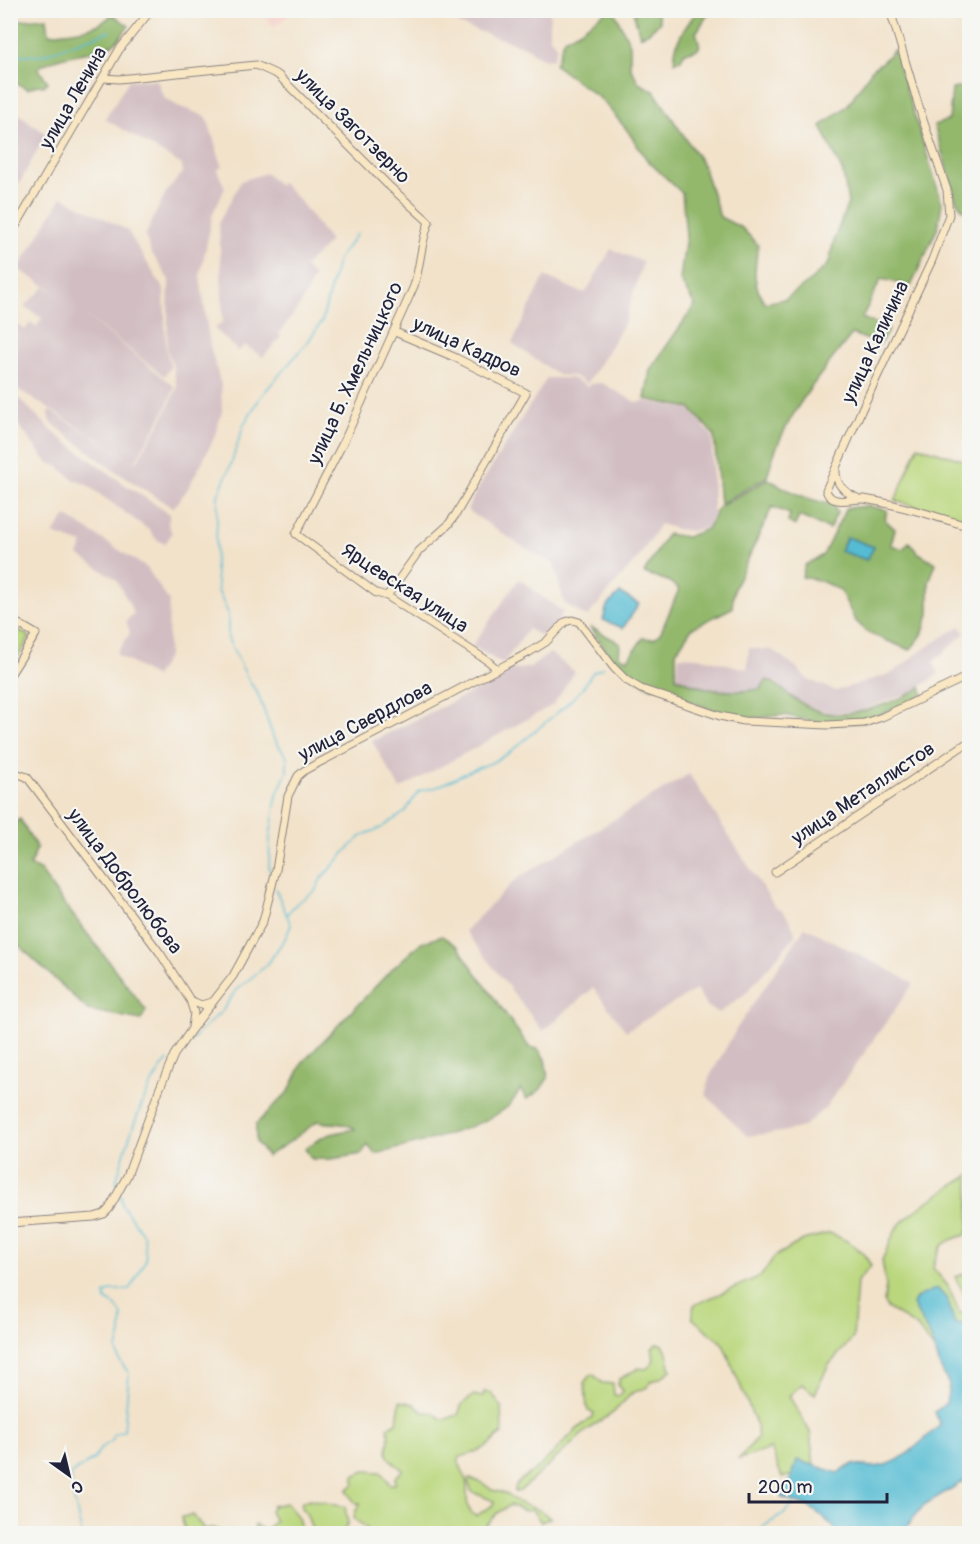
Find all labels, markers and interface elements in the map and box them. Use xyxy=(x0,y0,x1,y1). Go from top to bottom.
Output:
street label: улица Ленина xyxy=(33,42,112,155)
street label: улица Заготзерно xyxy=(289,62,416,189)
street label: улица Калинина xyxy=(835,277,914,408)
street label: улица Б. Хмельницкого xyxy=(301,278,408,469)
street label: улица Кадров xyxy=(408,311,525,383)
street label: Ярцевская улица xyxy=(337,538,473,638)
street label: улица Свердлова xyxy=(293,675,436,767)
street label: улица Металлистов xyxy=(786,736,940,851)
street label: улица Добролюбова xyxy=(61,802,188,959)
north arrow xyxy=(39,1445,99,1505)
scale bar xyxy=(749,1466,887,1504)
text: С xyxy=(67,1476,87,1498)
text: 200 m xyxy=(758,1476,813,1499)

